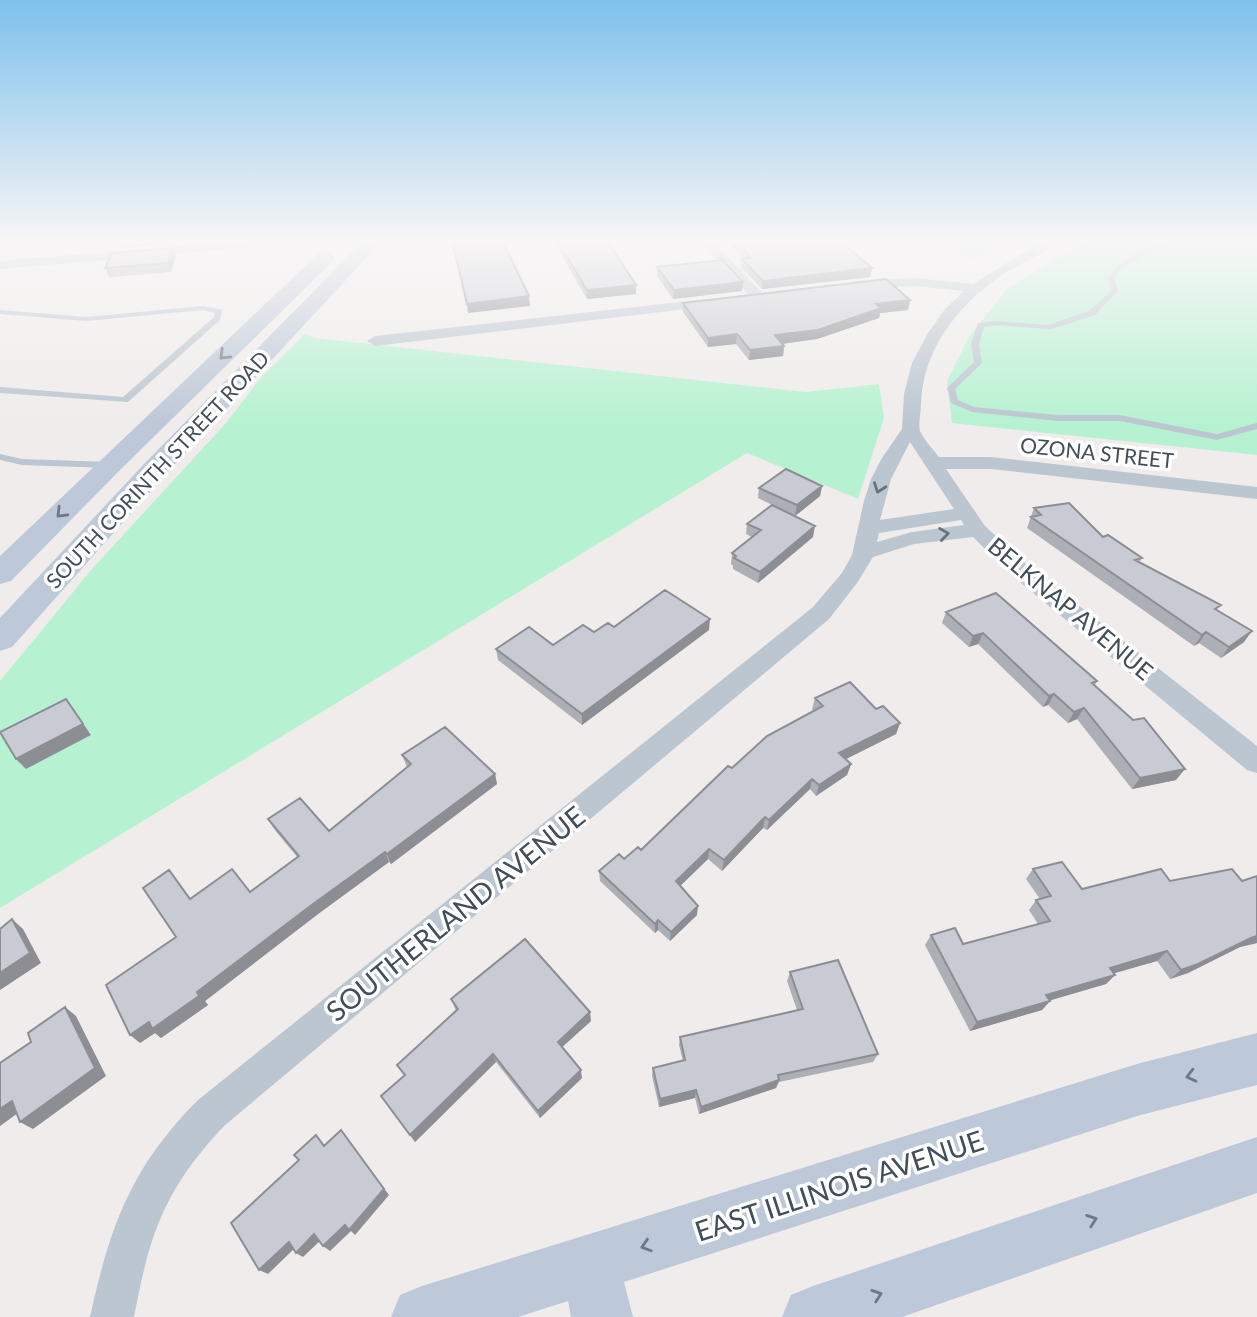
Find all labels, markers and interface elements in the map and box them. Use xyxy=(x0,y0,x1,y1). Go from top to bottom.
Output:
street label: SOUTH CORINTH STREET ROAD xyxy=(40,345,274,593)
one-way arrow xyxy=(219,346,232,359)
street label: OZONA STREET xyxy=(1019,432,1176,473)
one-way arrow xyxy=(873,481,887,493)
one-way arrow xyxy=(56,505,69,518)
one-way arrow xyxy=(939,526,950,541)
street label: BELKNAP AVENUE xyxy=(983,531,1159,685)
street label: SOUTHERLAND AVENUE xyxy=(319,798,591,1028)
one-way arrow xyxy=(1185,1068,1197,1082)
street label: EAST ILLINOIS AVENUE xyxy=(690,1122,988,1248)
one-way arrow xyxy=(1086,1214,1098,1228)
one-way arrow xyxy=(641,1238,653,1252)
one-way arrow xyxy=(871,1289,883,1303)

